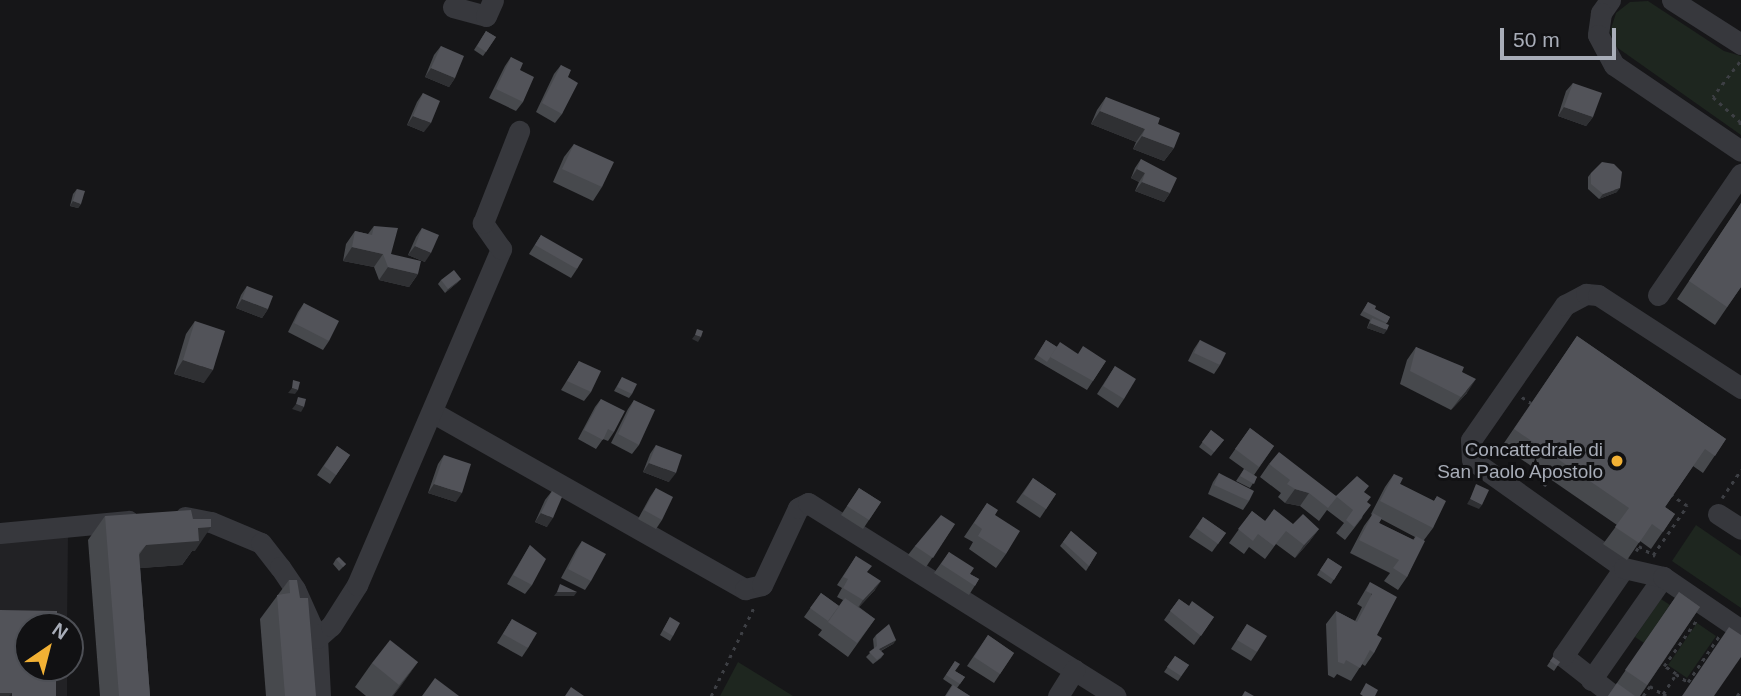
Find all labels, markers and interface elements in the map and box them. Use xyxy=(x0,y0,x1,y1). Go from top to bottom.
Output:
scale bar xyxy=(1503,14,1618,58)
text: 50 m xyxy=(1513,28,1560,51)
place label: Concattedrale di San Paolo Apostolo xyxy=(1436,439,1603,483)
marker: Concattedrale di San Paolo Apostolo xyxy=(1609,453,1625,469)
north arrow xyxy=(14,612,84,682)
text: N xyxy=(49,618,72,644)

